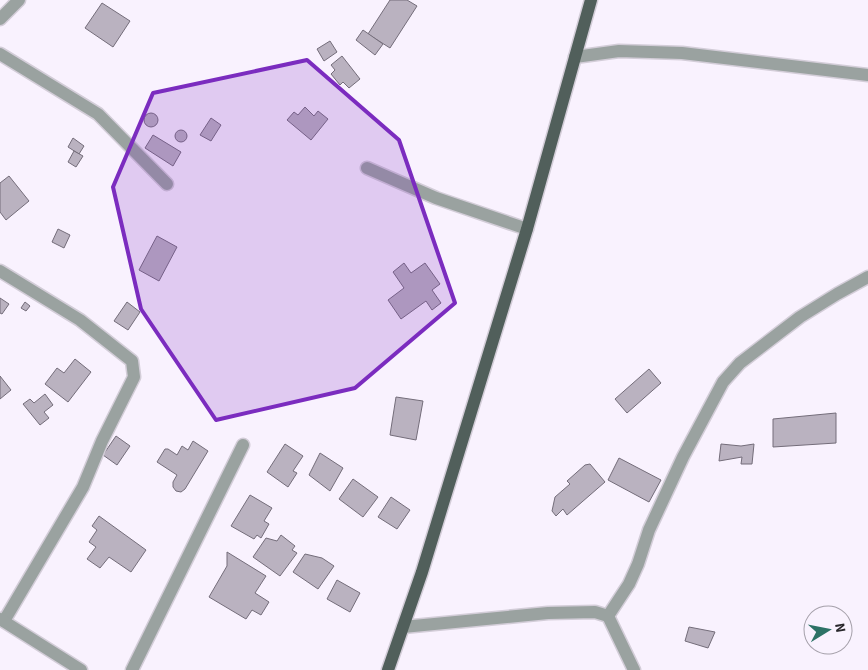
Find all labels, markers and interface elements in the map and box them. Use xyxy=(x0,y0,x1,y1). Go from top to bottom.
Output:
north arrow xyxy=(803,605,853,655)
text: N xyxy=(829,622,850,634)

